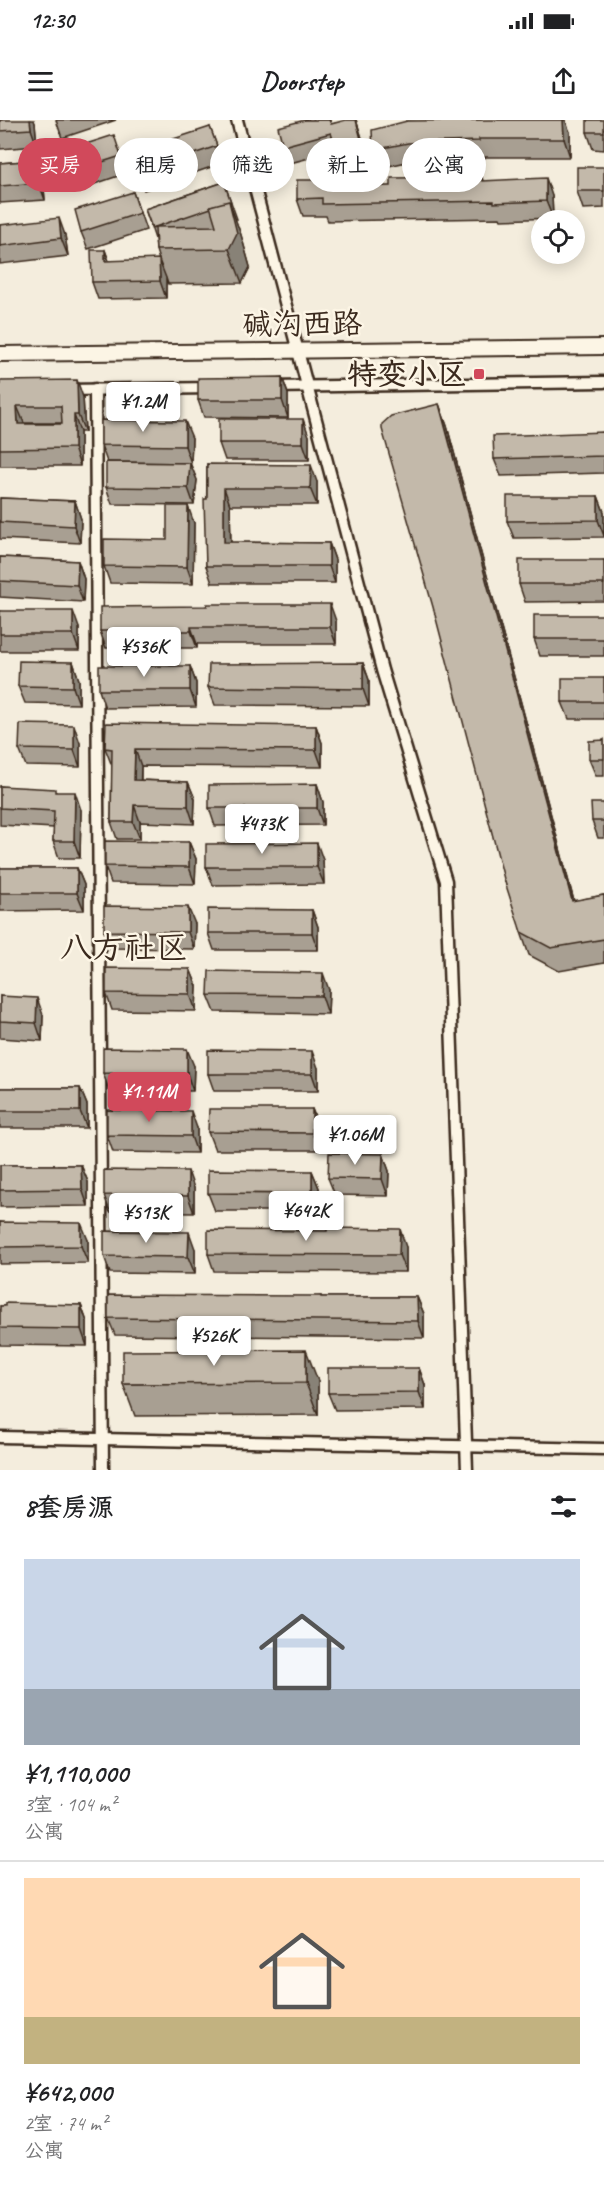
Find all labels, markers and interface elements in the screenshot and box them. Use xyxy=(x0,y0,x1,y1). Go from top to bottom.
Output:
text: 12:30 xyxy=(30,7,74,35)
text: Doorstep xyxy=(261,64,344,98)
icon: menu xyxy=(24,65,57,98)
icon: share xyxy=(547,65,580,98)
chip: 买房 xyxy=(18,138,102,192)
chip: 租房 xyxy=(114,138,198,192)
chip: 筛选 xyxy=(210,138,294,192)
chip: 新上 xyxy=(306,138,390,192)
chip: 公寓 xyxy=(402,138,486,192)
map controls xyxy=(531,210,585,264)
button: locate xyxy=(531,210,585,264)
street label: 碱沟西路 xyxy=(242,304,362,344)
place label: 特变小区 xyxy=(347,355,467,393)
marker: 特变小区 xyxy=(472,367,486,381)
pin: ¥1.2M xyxy=(101,382,185,433)
text: ¥1.2M xyxy=(120,389,166,414)
pin: ¥536K xyxy=(102,627,186,678)
text: ¥536K xyxy=(121,634,167,659)
pin: ¥473K xyxy=(220,804,304,855)
text: ¥473K xyxy=(239,811,285,836)
district label: 八方社区 xyxy=(60,927,188,968)
pin: ¥1.11M xyxy=(100,1072,198,1123)
text: ¥1.11M xyxy=(122,1079,176,1104)
pin: ¥1.06M xyxy=(306,1115,404,1166)
text: ¥1.06M xyxy=(328,1122,382,1147)
pin: ¥642K xyxy=(264,1191,348,1242)
pin: ¥513K xyxy=(104,1193,188,1244)
text: ¥642K xyxy=(283,1198,329,1223)
text: ¥513K xyxy=(123,1200,169,1225)
pin: ¥526K xyxy=(172,1316,256,1367)
text: ¥526K xyxy=(191,1323,237,1348)
icon: filters xyxy=(547,1490,580,1523)
text: 8套房源 xyxy=(24,1491,114,1524)
icon: home xyxy=(248,1598,356,1706)
text: ¥1,110,000 xyxy=(24,1757,128,1790)
text: 3室 · 104 m² xyxy=(24,1792,116,1817)
text: 公寓 xyxy=(24,1819,64,1844)
icon: home xyxy=(248,1917,356,2025)
text: ¥642,000 xyxy=(24,2076,112,2109)
text: 2室 · 74 m² xyxy=(24,2111,107,2136)
text: 公寓 xyxy=(24,2138,64,2163)

